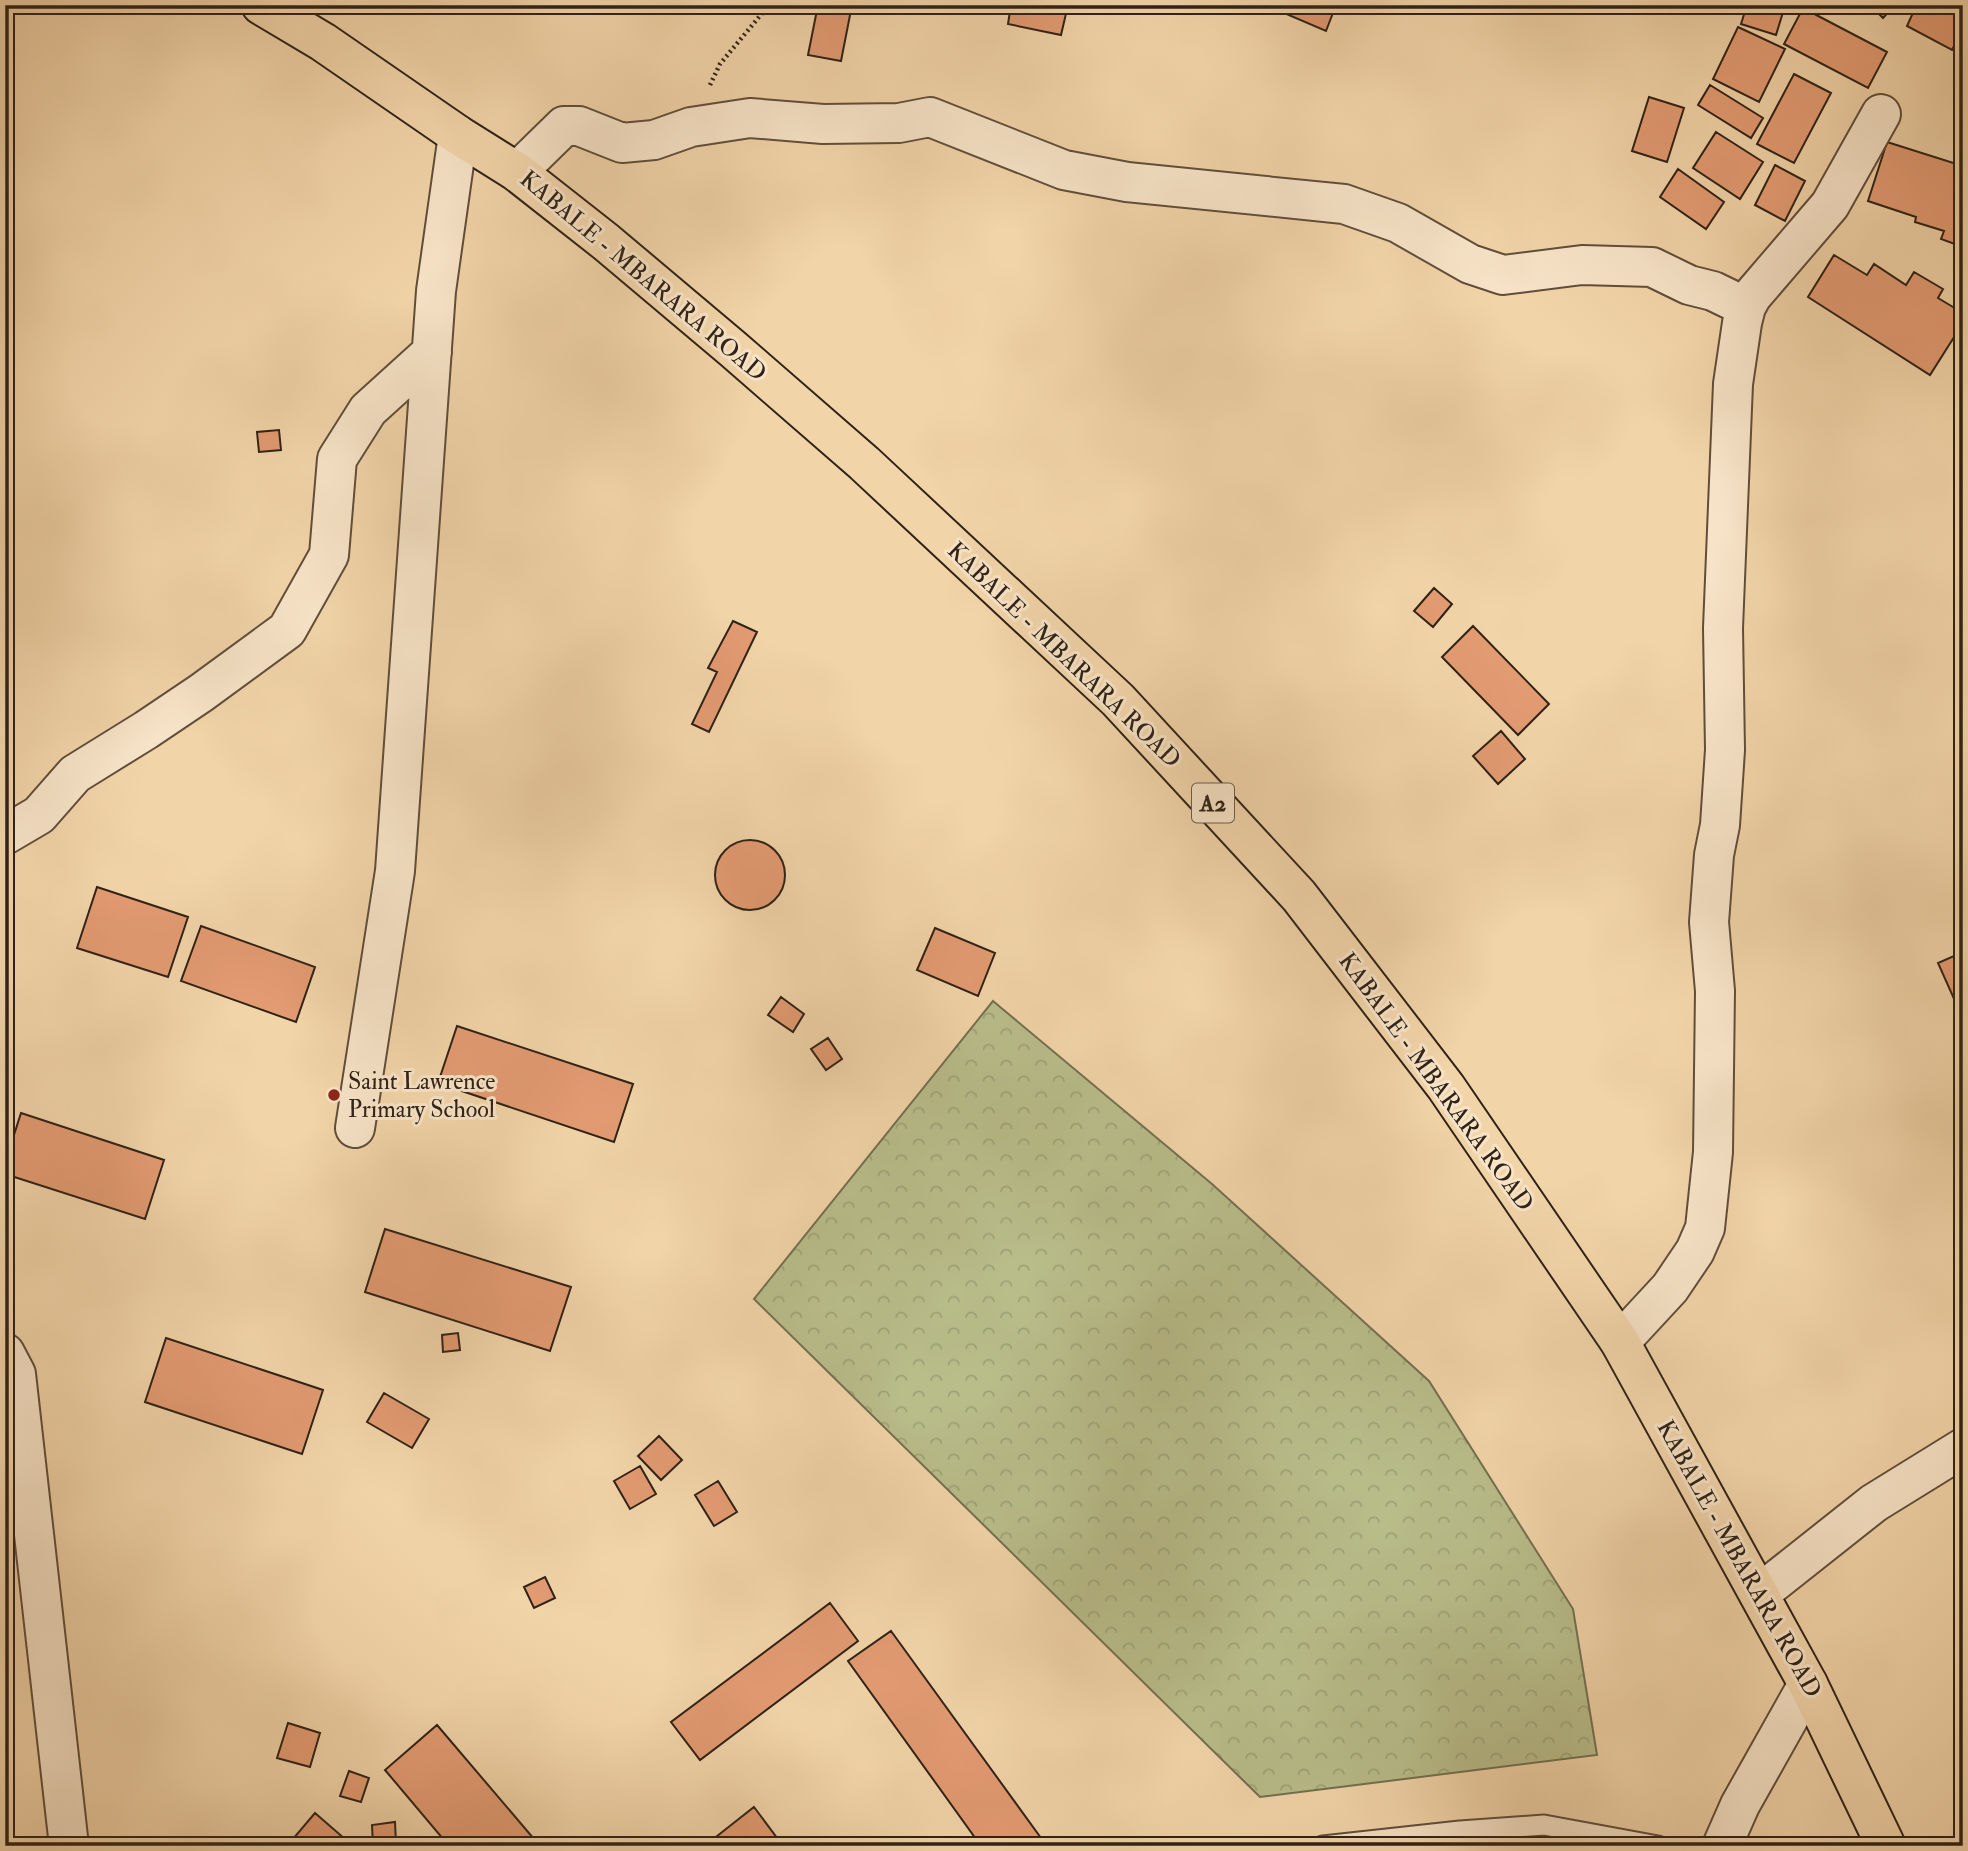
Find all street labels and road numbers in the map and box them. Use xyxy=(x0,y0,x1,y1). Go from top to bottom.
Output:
street label: KABALE - MBARARA ROAD xyxy=(513,164,773,388)
street label: KABALE - MBARARA ROAD xyxy=(941,535,1187,775)
road number: A2 xyxy=(1192,783,1234,822)
street label: KABALE - MBARARA ROAD xyxy=(1332,946,1540,1218)
street label: KABALE - MBARARA ROAD xyxy=(1650,1415,1828,1703)

